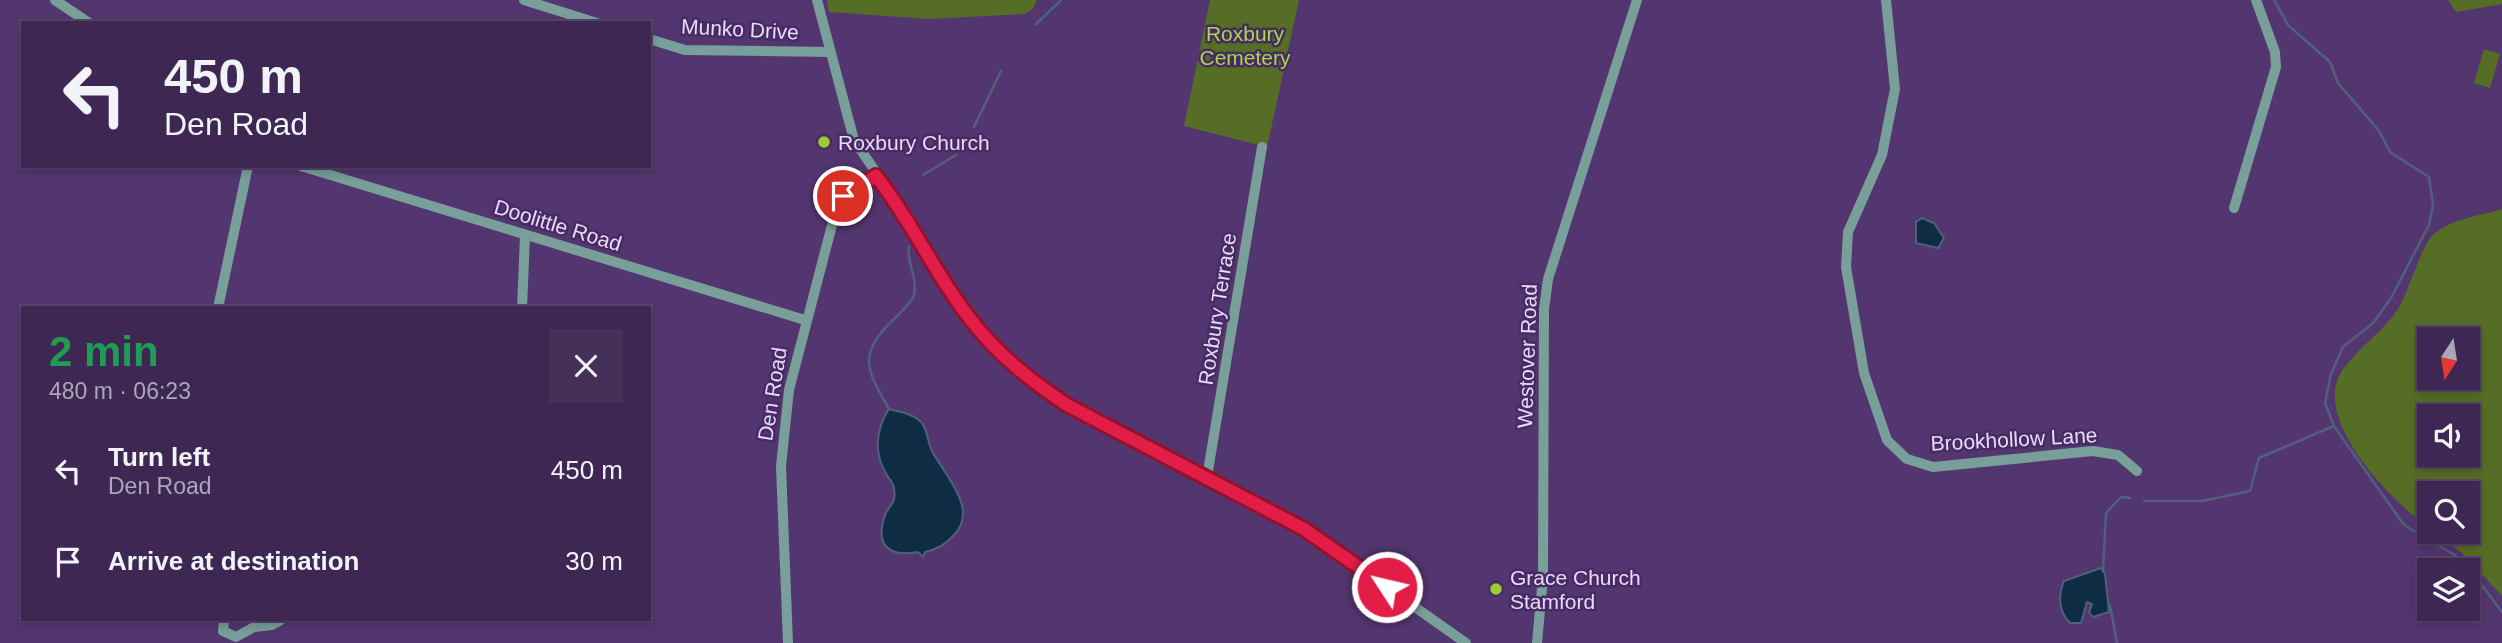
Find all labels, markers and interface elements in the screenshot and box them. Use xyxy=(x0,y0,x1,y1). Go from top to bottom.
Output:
street label: Munko Drive xyxy=(681,14,799,44)
park label: Roxbury Cemetery xyxy=(1199,22,1291,69)
icon: left xyxy=(49,49,140,140)
text: 450 m xyxy=(164,49,303,103)
text: Den Road xyxy=(164,106,308,142)
place label: Roxbury Church xyxy=(838,131,990,154)
marker: Roxbury Church xyxy=(816,134,832,150)
pin xyxy=(813,166,873,226)
icon: arrive xyxy=(824,177,862,215)
street label: Doolittle Road xyxy=(492,195,624,255)
street label: Roxbury Terrace xyxy=(1194,231,1240,387)
street label: Westover Road xyxy=(1513,283,1541,429)
north arrow xyxy=(2417,327,2480,390)
map controls xyxy=(2417,327,2480,621)
text: 2 min xyxy=(49,328,159,375)
button: close xyxy=(549,329,623,403)
street label: Den Road xyxy=(753,346,791,442)
text: 480 m · 06:23 xyxy=(49,378,191,404)
button: sound xyxy=(2417,404,2480,467)
street label: Brookhollow Lane xyxy=(1930,423,2098,455)
text: Turn left xyxy=(108,442,210,472)
icon: left xyxy=(49,452,87,490)
text: 450 m xyxy=(551,455,623,485)
text: Den Road xyxy=(108,473,212,499)
button: search xyxy=(2417,481,2480,544)
icon: arrive xyxy=(49,543,87,581)
text: Arrive at destination xyxy=(108,546,359,576)
text: 30 m xyxy=(565,546,623,576)
position arrow xyxy=(1350,550,1424,624)
button: layers xyxy=(2417,558,2480,621)
place label: Grace Church Stamford xyxy=(1510,566,1641,613)
marker: Grace Church Stamford xyxy=(1488,581,1504,597)

